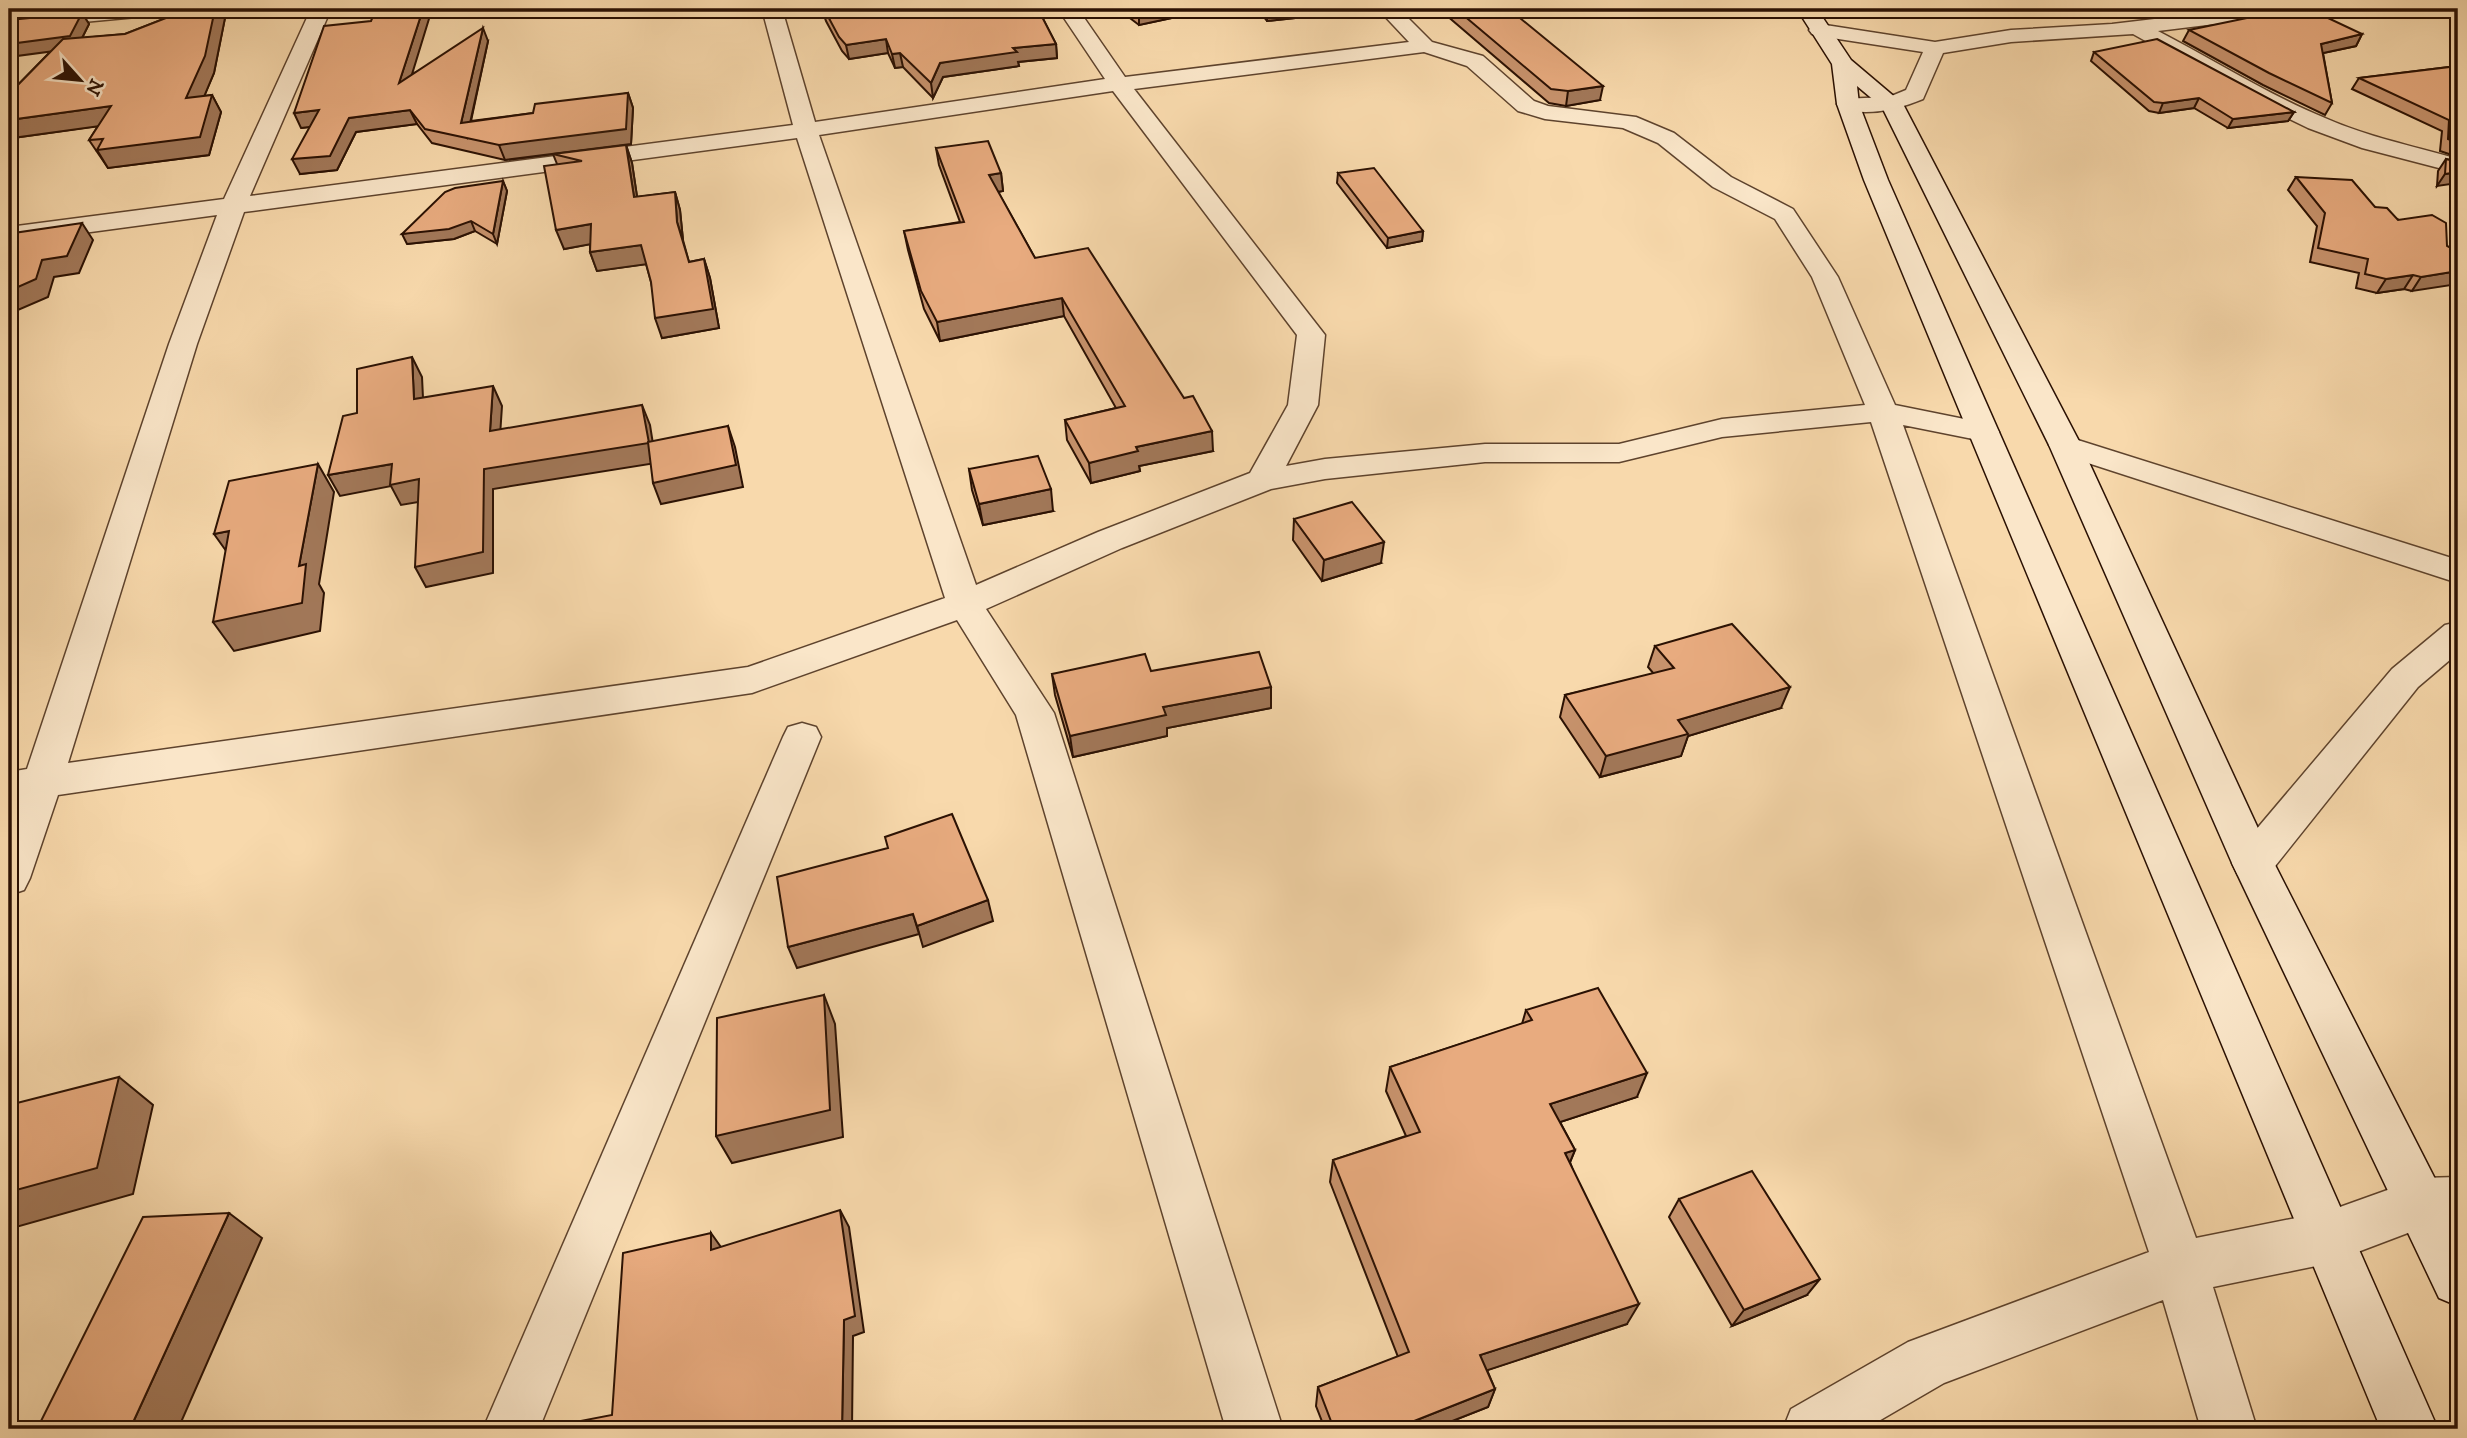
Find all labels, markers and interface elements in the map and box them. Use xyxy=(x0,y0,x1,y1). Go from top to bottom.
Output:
north arrow xyxy=(46,46,116,116)
text: N xyxy=(80,75,108,100)

